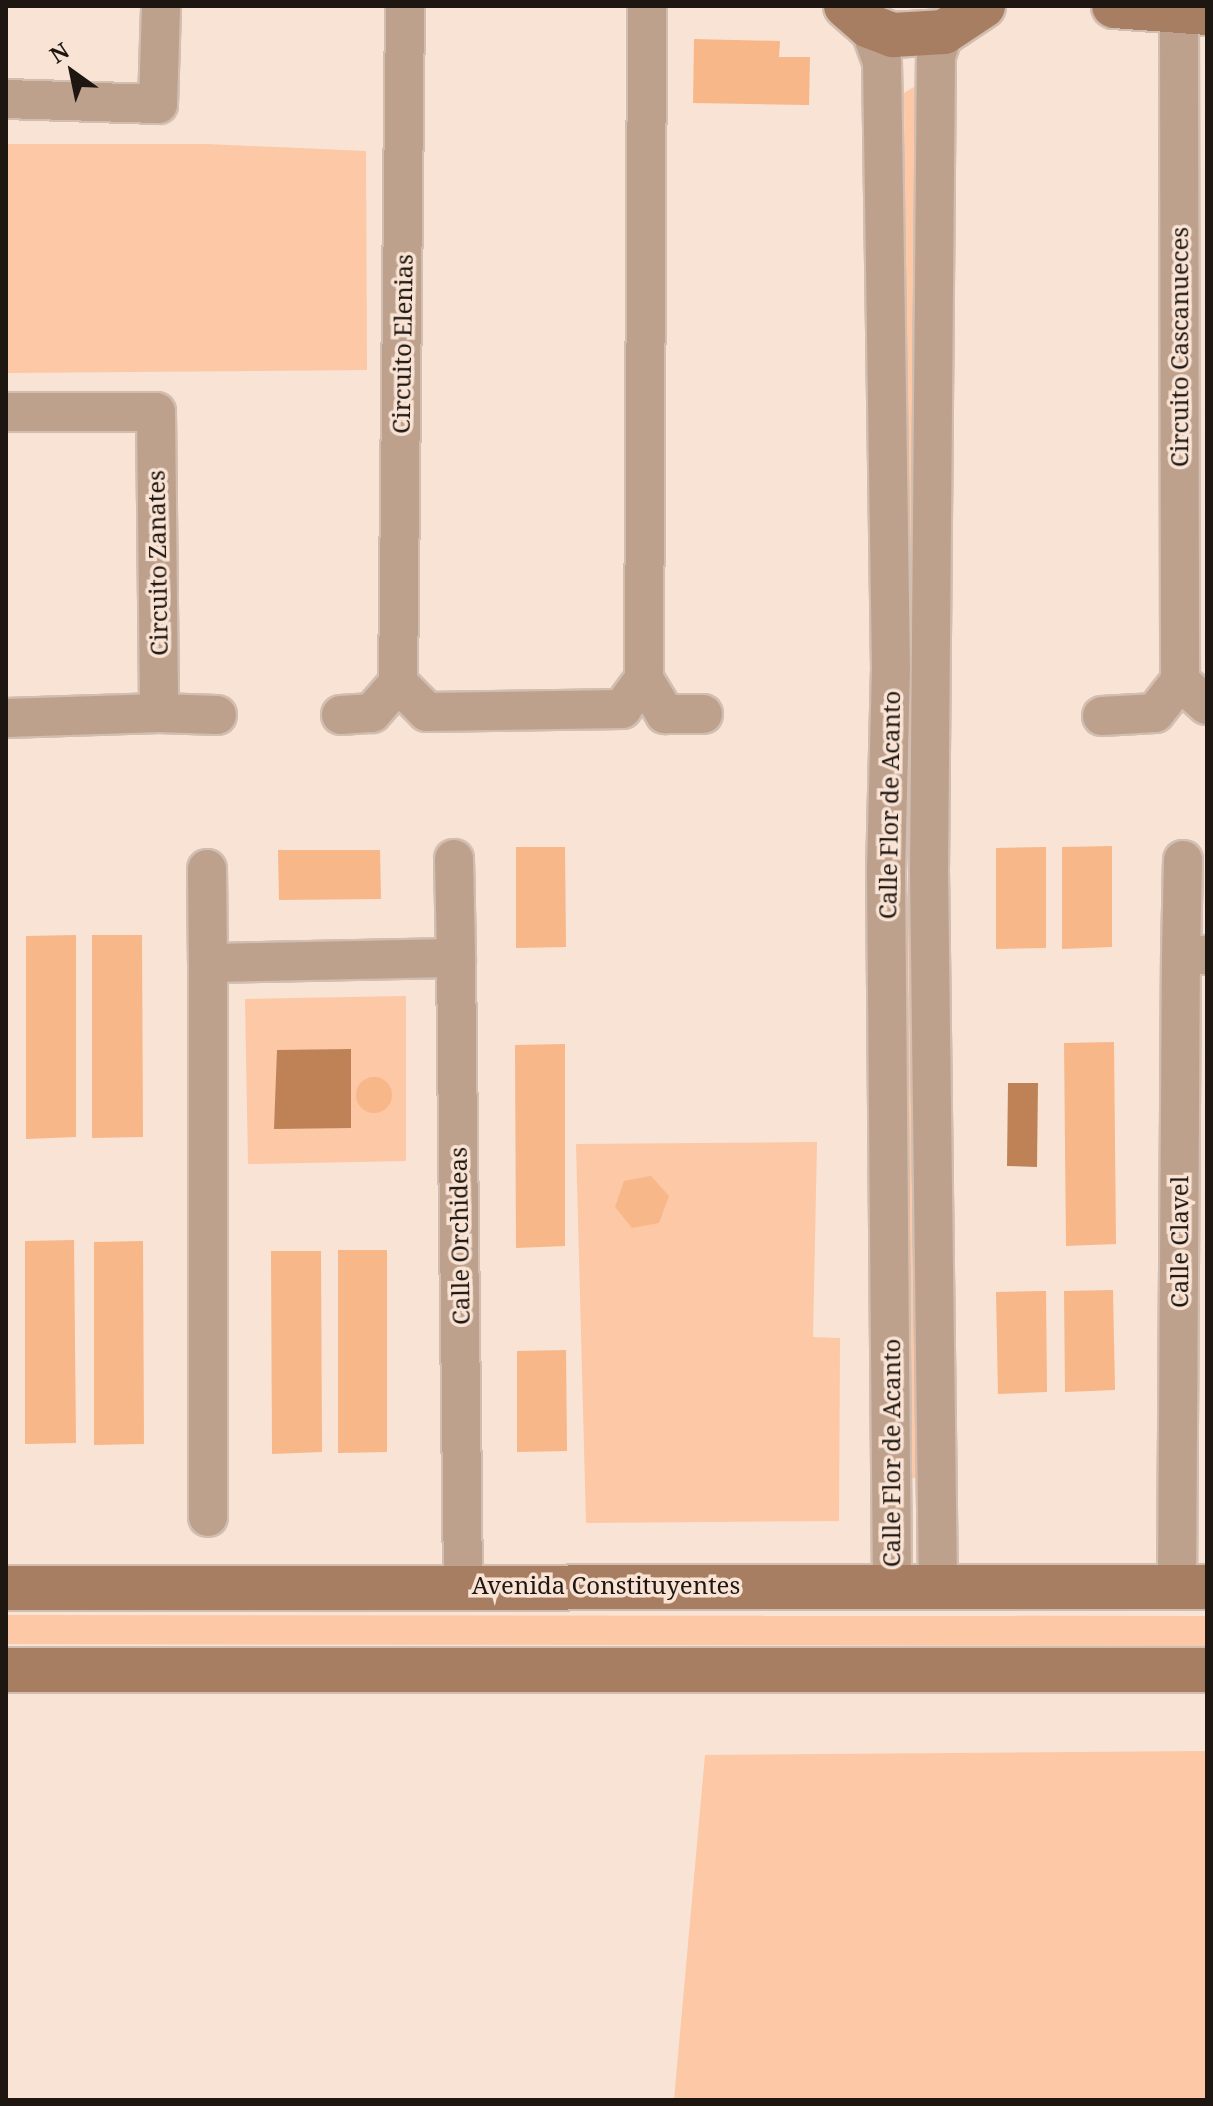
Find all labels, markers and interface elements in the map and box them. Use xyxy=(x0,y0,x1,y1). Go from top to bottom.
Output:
north arrow xyxy=(32,32,112,112)
text: N xyxy=(43,35,74,69)
street label: Circuito Cascanueces xyxy=(1165,227,1193,467)
street label: Circuito Elenias xyxy=(386,254,418,434)
street label: Circuito Zanates xyxy=(141,470,173,656)
street label: Calle Flor de Acanto xyxy=(873,690,905,920)
street label: Calle Orchideas xyxy=(443,1147,475,1325)
street label: Calle Clavel xyxy=(1165,1176,1193,1308)
street label: Calle Flor de Acanto xyxy=(877,1339,905,1567)
street label: Avenida Constituyentes xyxy=(472,1571,740,1599)

